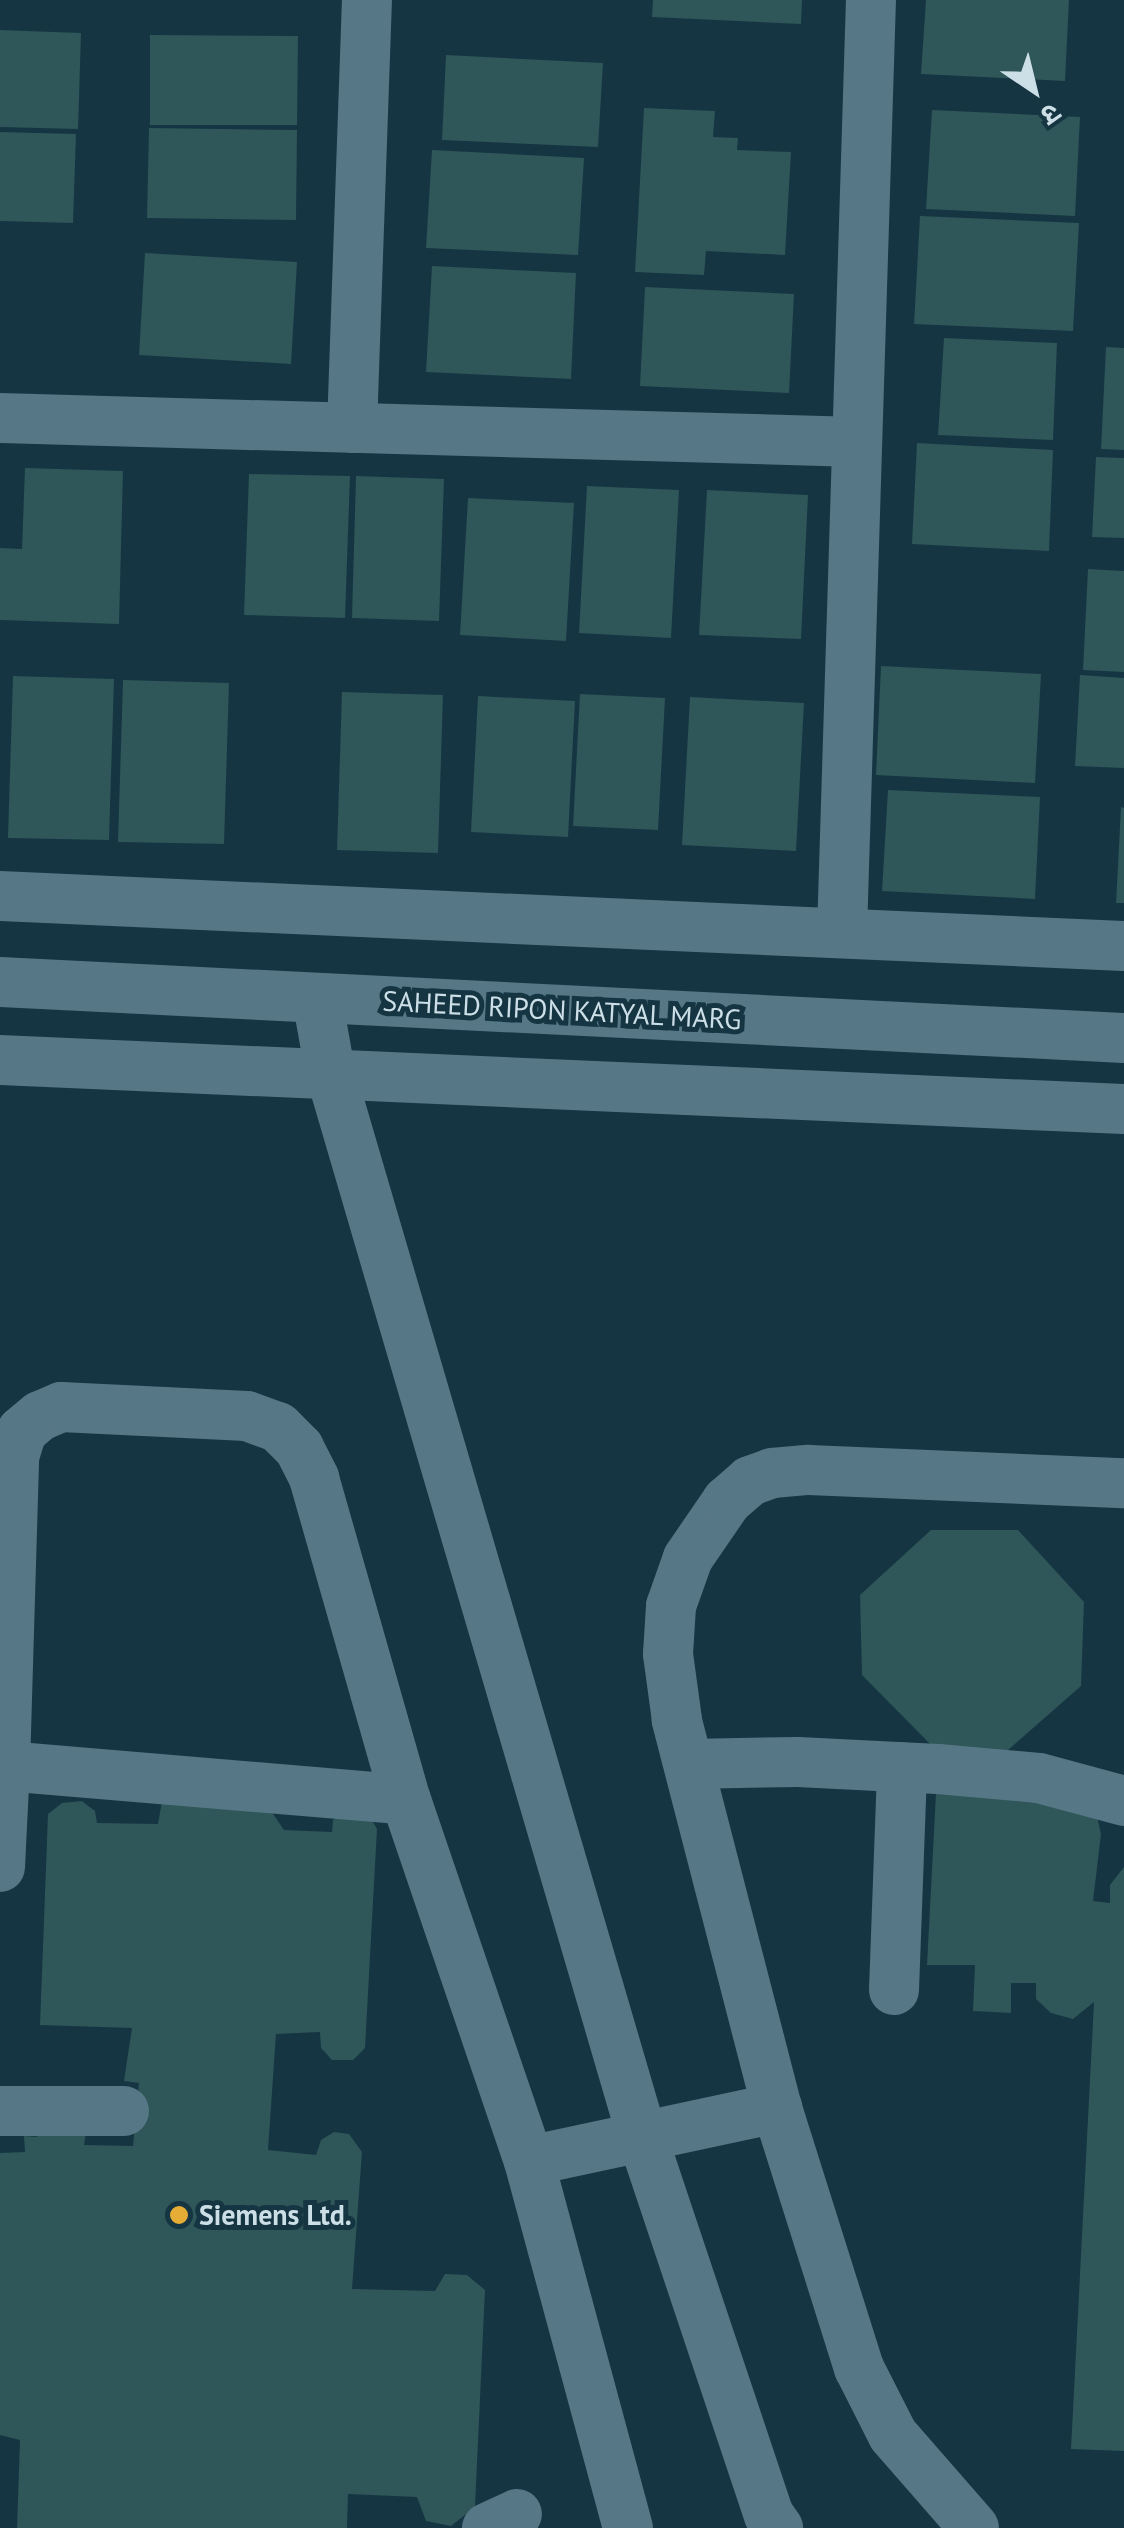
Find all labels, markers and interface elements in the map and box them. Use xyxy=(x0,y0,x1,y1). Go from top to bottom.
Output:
north arrow xyxy=(984,40,1084,140)
text: उ xyxy=(1034,95,1069,135)
street label: SAHEED RIPON KATYAL MARG xyxy=(381,984,743,1036)
place label: Siemens Ltd. xyxy=(199,2198,352,2232)
marker: Siemens Ltd. xyxy=(168,2204,190,2226)

